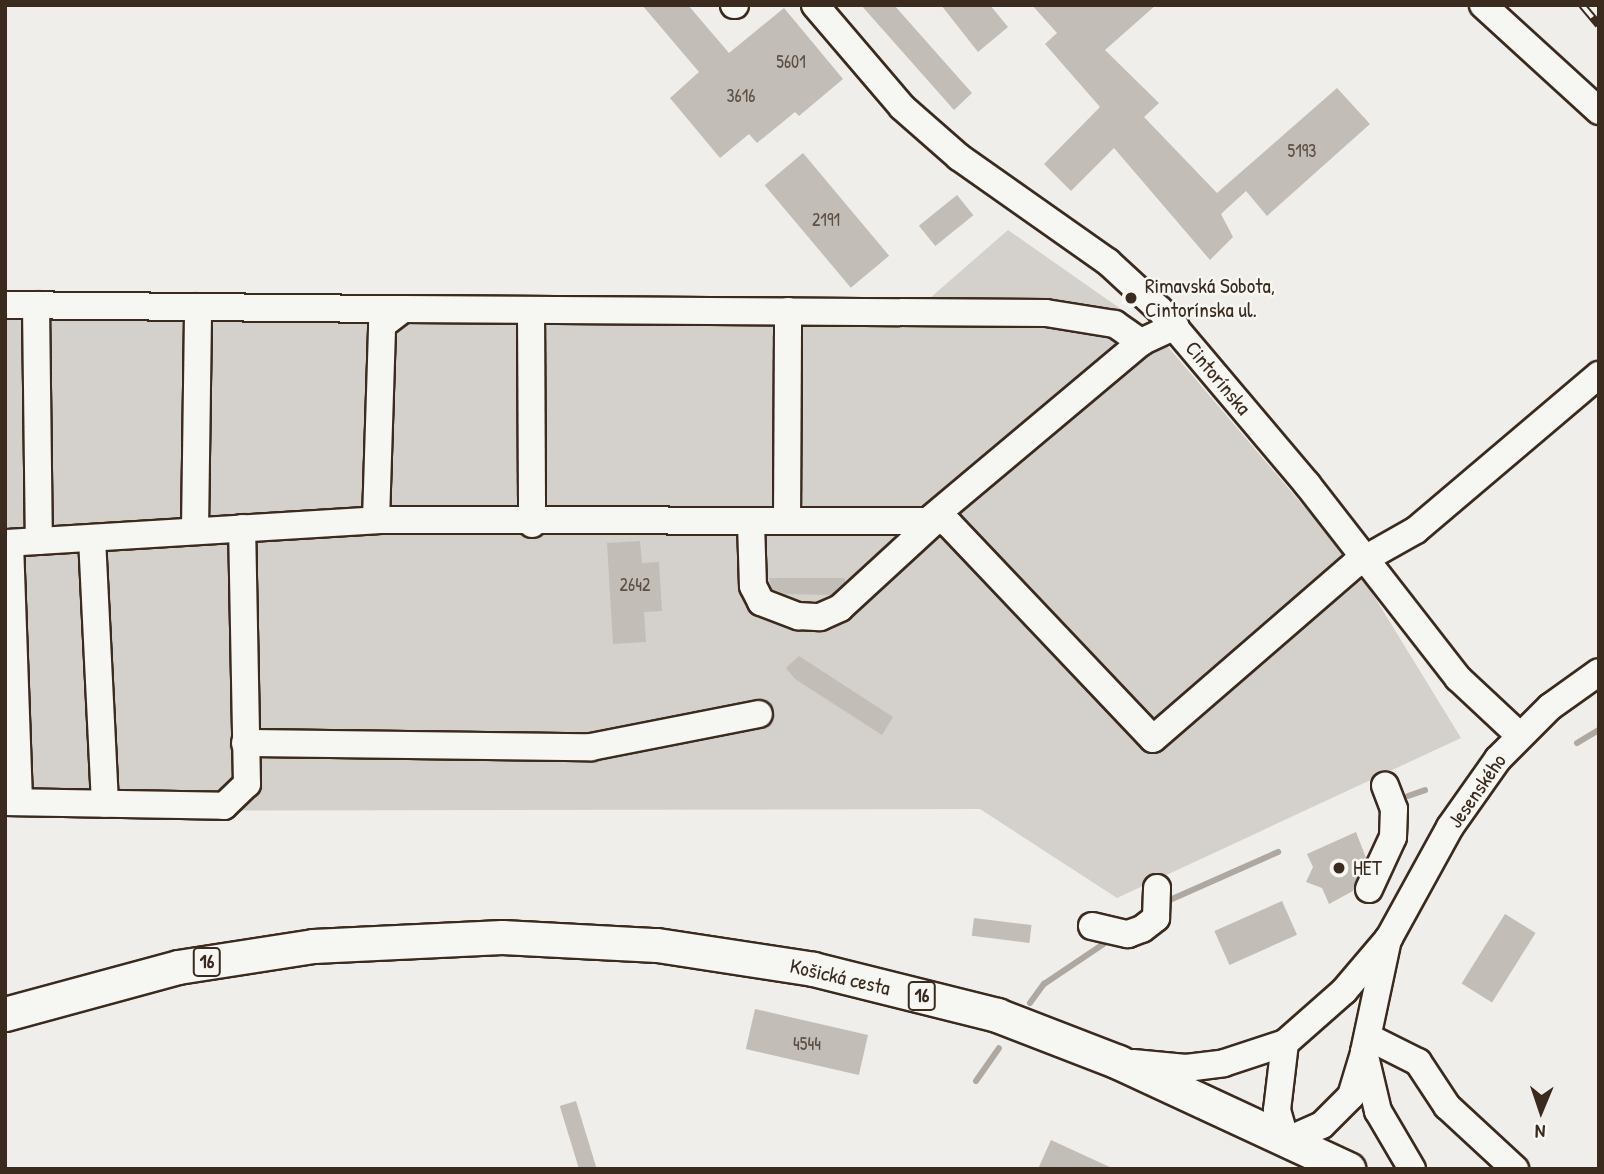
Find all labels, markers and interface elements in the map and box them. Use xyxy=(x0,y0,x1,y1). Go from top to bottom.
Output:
house number: 5601 xyxy=(776,51,806,73)
house number: 3616 xyxy=(727,85,755,107)
house number: 5193 xyxy=(1288,140,1316,162)
house number: 2191 xyxy=(812,209,840,231)
place label: Rimavská Sobota, Cintorínska ul. xyxy=(1145,273,1275,323)
marker: Rimavská Sobota, Cintorínska ul. xyxy=(1123,290,1139,306)
street label: Cintorínska xyxy=(1180,336,1256,420)
house number: 2642 xyxy=(620,574,650,596)
street label: Jesenského xyxy=(1442,749,1512,833)
place label: HET xyxy=(1353,855,1382,881)
marker: HET xyxy=(1331,860,1347,876)
road number: 16 xyxy=(191,946,223,978)
street label: Košická cesta xyxy=(787,953,893,1001)
road number: 16 xyxy=(906,980,938,1012)
house number: 4544 xyxy=(793,1033,821,1055)
north arrow xyxy=(1506,1076,1576,1146)
text: N xyxy=(1535,1119,1546,1145)

